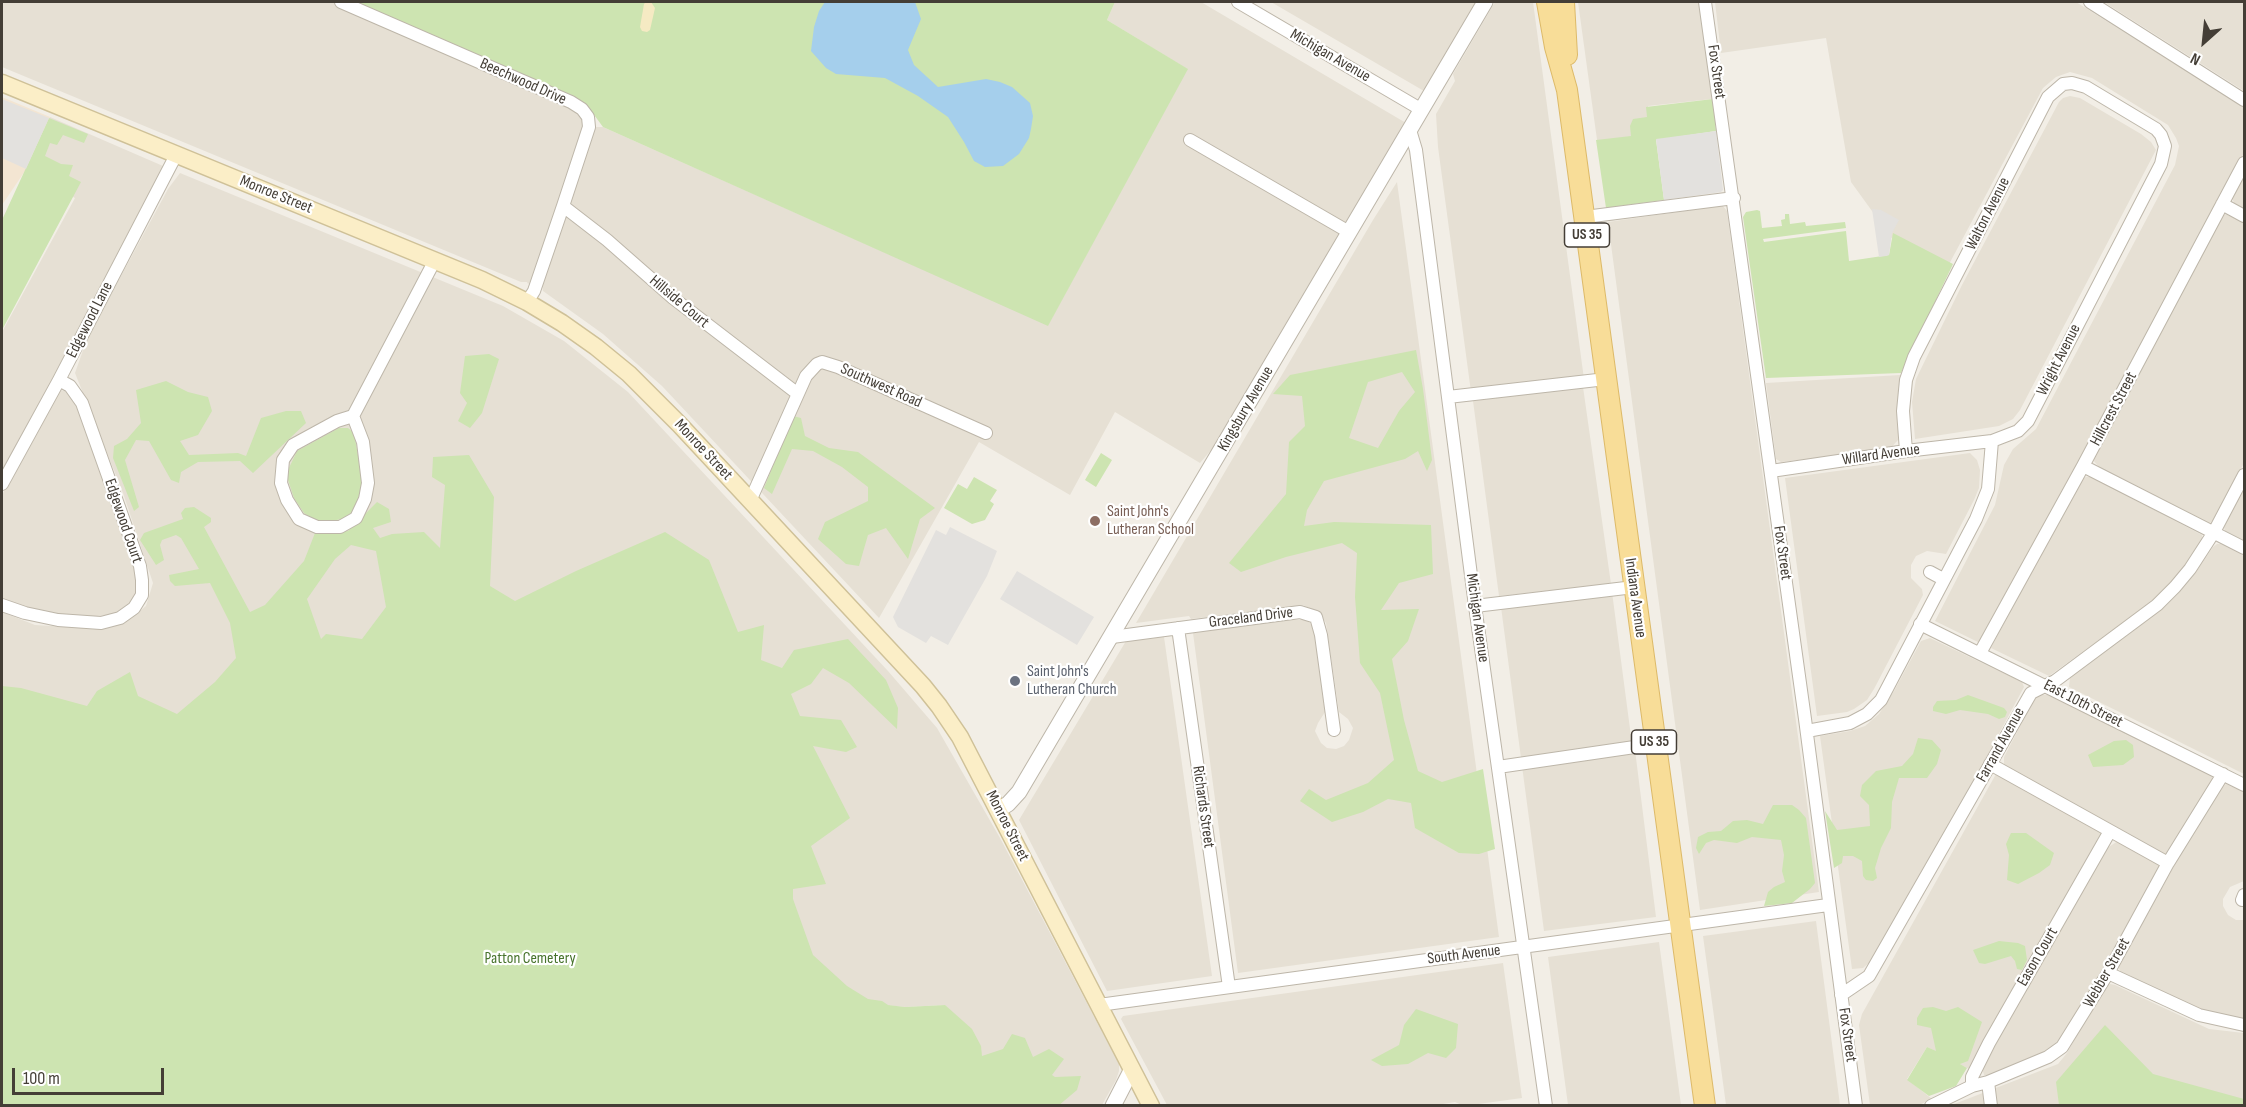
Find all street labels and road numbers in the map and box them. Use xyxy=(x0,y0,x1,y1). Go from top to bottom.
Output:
street label: Michigan Avenue xyxy=(1286,25,1374,87)
street label: Fox Street xyxy=(1703,44,1729,100)
street label: Beechwood Drive xyxy=(477,54,569,110)
street label: Monroe Street xyxy=(237,172,315,218)
street label: Walton Avenue xyxy=(1962,174,2014,254)
road number: US 35 xyxy=(1564,223,1610,247)
street label: Hillside Court xyxy=(645,271,713,333)
street label: Edgewood Lane xyxy=(63,279,117,361)
street label: Wright Avenue xyxy=(2033,321,2085,399)
street label: Southwest Road xyxy=(837,360,925,412)
street label: Kingsbury Avenue xyxy=(1214,363,1278,455)
street label: Hillcrest Street xyxy=(2087,369,2141,449)
street label: Monroe Street xyxy=(670,415,736,485)
street label: Willard Avenue xyxy=(1841,440,1921,470)
street label: Edgewood Court xyxy=(100,476,146,566)
street label: Fox Street xyxy=(1769,525,1795,581)
street label: Indiana Avenue xyxy=(1620,557,1650,639)
street label: Michigan Avenue xyxy=(1461,572,1493,664)
street label: Graceland Drive xyxy=(1208,603,1294,633)
street label: East 10th Street xyxy=(2040,676,2126,732)
street label: Farrand Avenue xyxy=(1973,704,2029,786)
road number: US 35 xyxy=(1632,730,1676,754)
street label: Richards Street xyxy=(1188,765,1218,849)
street label: Monroe Street xyxy=(981,787,1033,865)
street label: Eason Court xyxy=(2013,924,2063,990)
street label: Webber Street xyxy=(2079,935,2135,1011)
street label: South Avenue xyxy=(1426,941,1502,969)
street label: Fox Street xyxy=(1834,1007,1860,1063)

